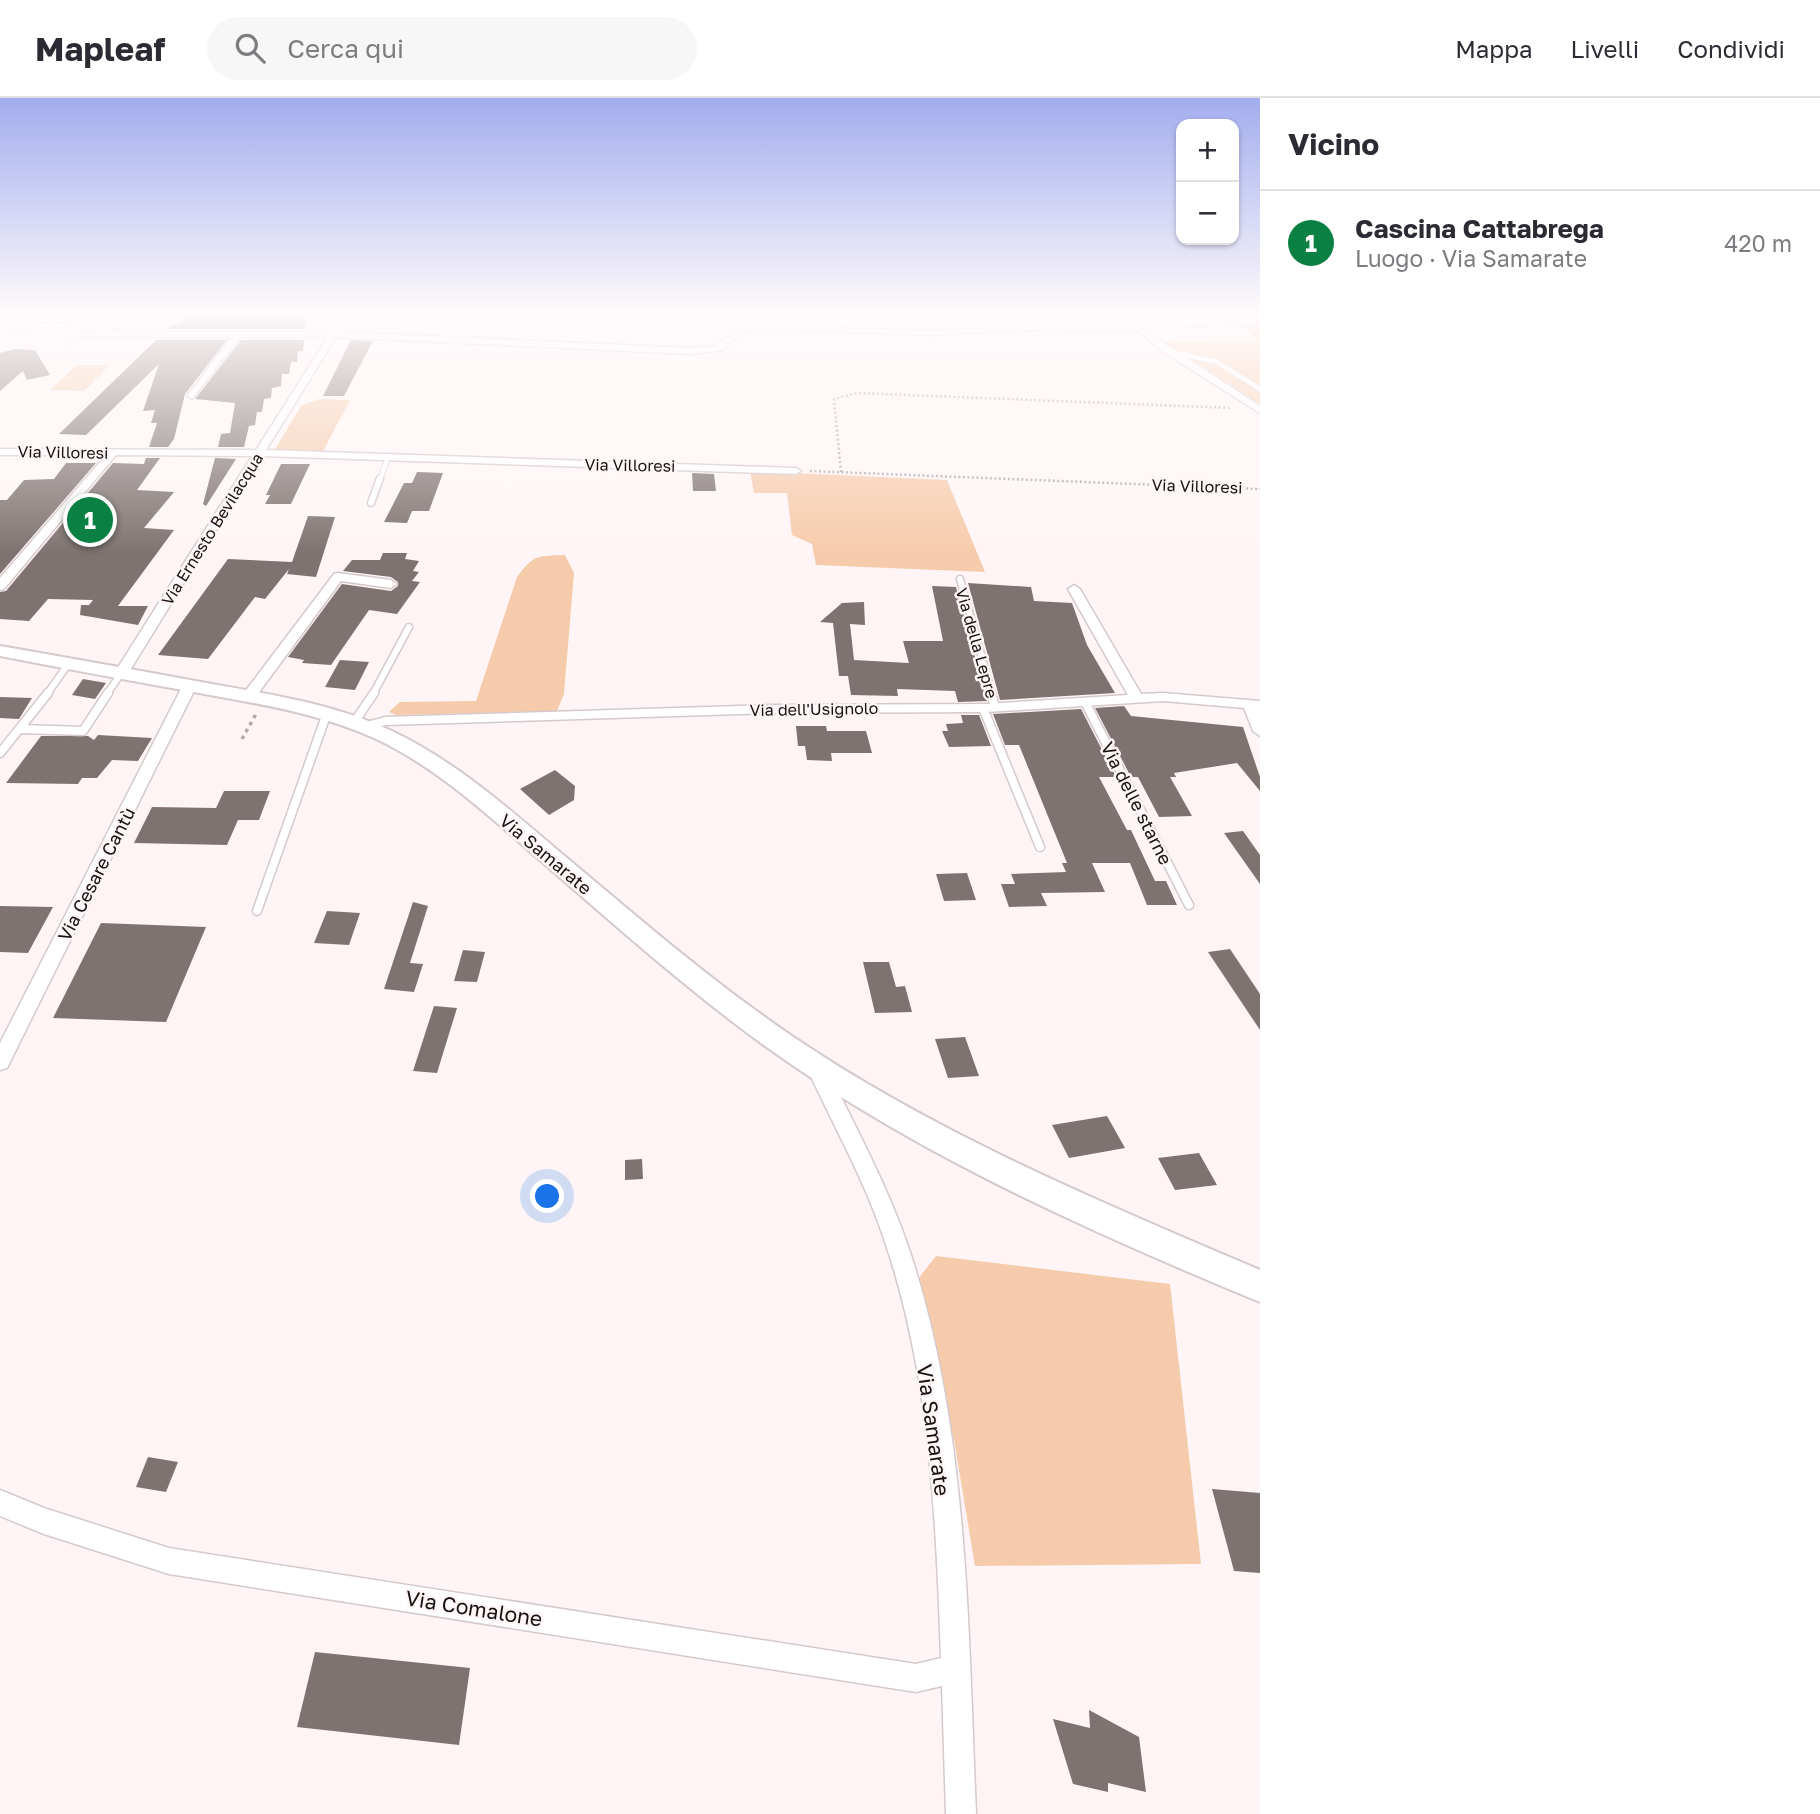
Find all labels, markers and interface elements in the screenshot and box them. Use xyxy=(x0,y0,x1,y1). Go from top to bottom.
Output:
search box xyxy=(207,17,697,80)
text: Mapleaf xyxy=(35,29,165,68)
icon: search xyxy=(231,29,269,67)
text: Cerca qui xyxy=(287,33,404,64)
text: Mappa xyxy=(1455,34,1532,63)
text: Livelli xyxy=(1570,34,1639,63)
text: Condividi xyxy=(1677,34,1785,63)
map controls xyxy=(1176,119,1239,245)
button: + xyxy=(1176,119,1239,182)
text: Vicino xyxy=(1288,126,1379,162)
button: − xyxy=(1176,182,1239,245)
text: Cascina Cattabrega xyxy=(1355,213,1604,244)
text: 1 xyxy=(1305,229,1317,257)
text: 420 m xyxy=(1724,229,1792,257)
text: Luogo · Via Samarate xyxy=(1355,244,1587,272)
street label: Via Villoresi xyxy=(17,441,109,463)
street label: Via Ernesto Bevilacqua xyxy=(157,449,267,609)
street label: Via Villoresi xyxy=(584,454,676,476)
street label: Via Villoresi xyxy=(1151,474,1243,498)
pin: 1 xyxy=(67,494,113,546)
street label: Via della Lepre xyxy=(952,586,1002,700)
street label: Via dell'Usignolo xyxy=(750,698,878,720)
street label: Via delle starne xyxy=(1097,738,1177,868)
street label: Via Cesare Cantù xyxy=(53,803,139,945)
street label: Via Samarate xyxy=(495,809,597,899)
your location xyxy=(530,1179,564,1213)
street label: Via Samarate xyxy=(912,1362,956,1498)
street label: Via Comalone xyxy=(404,1584,544,1632)

